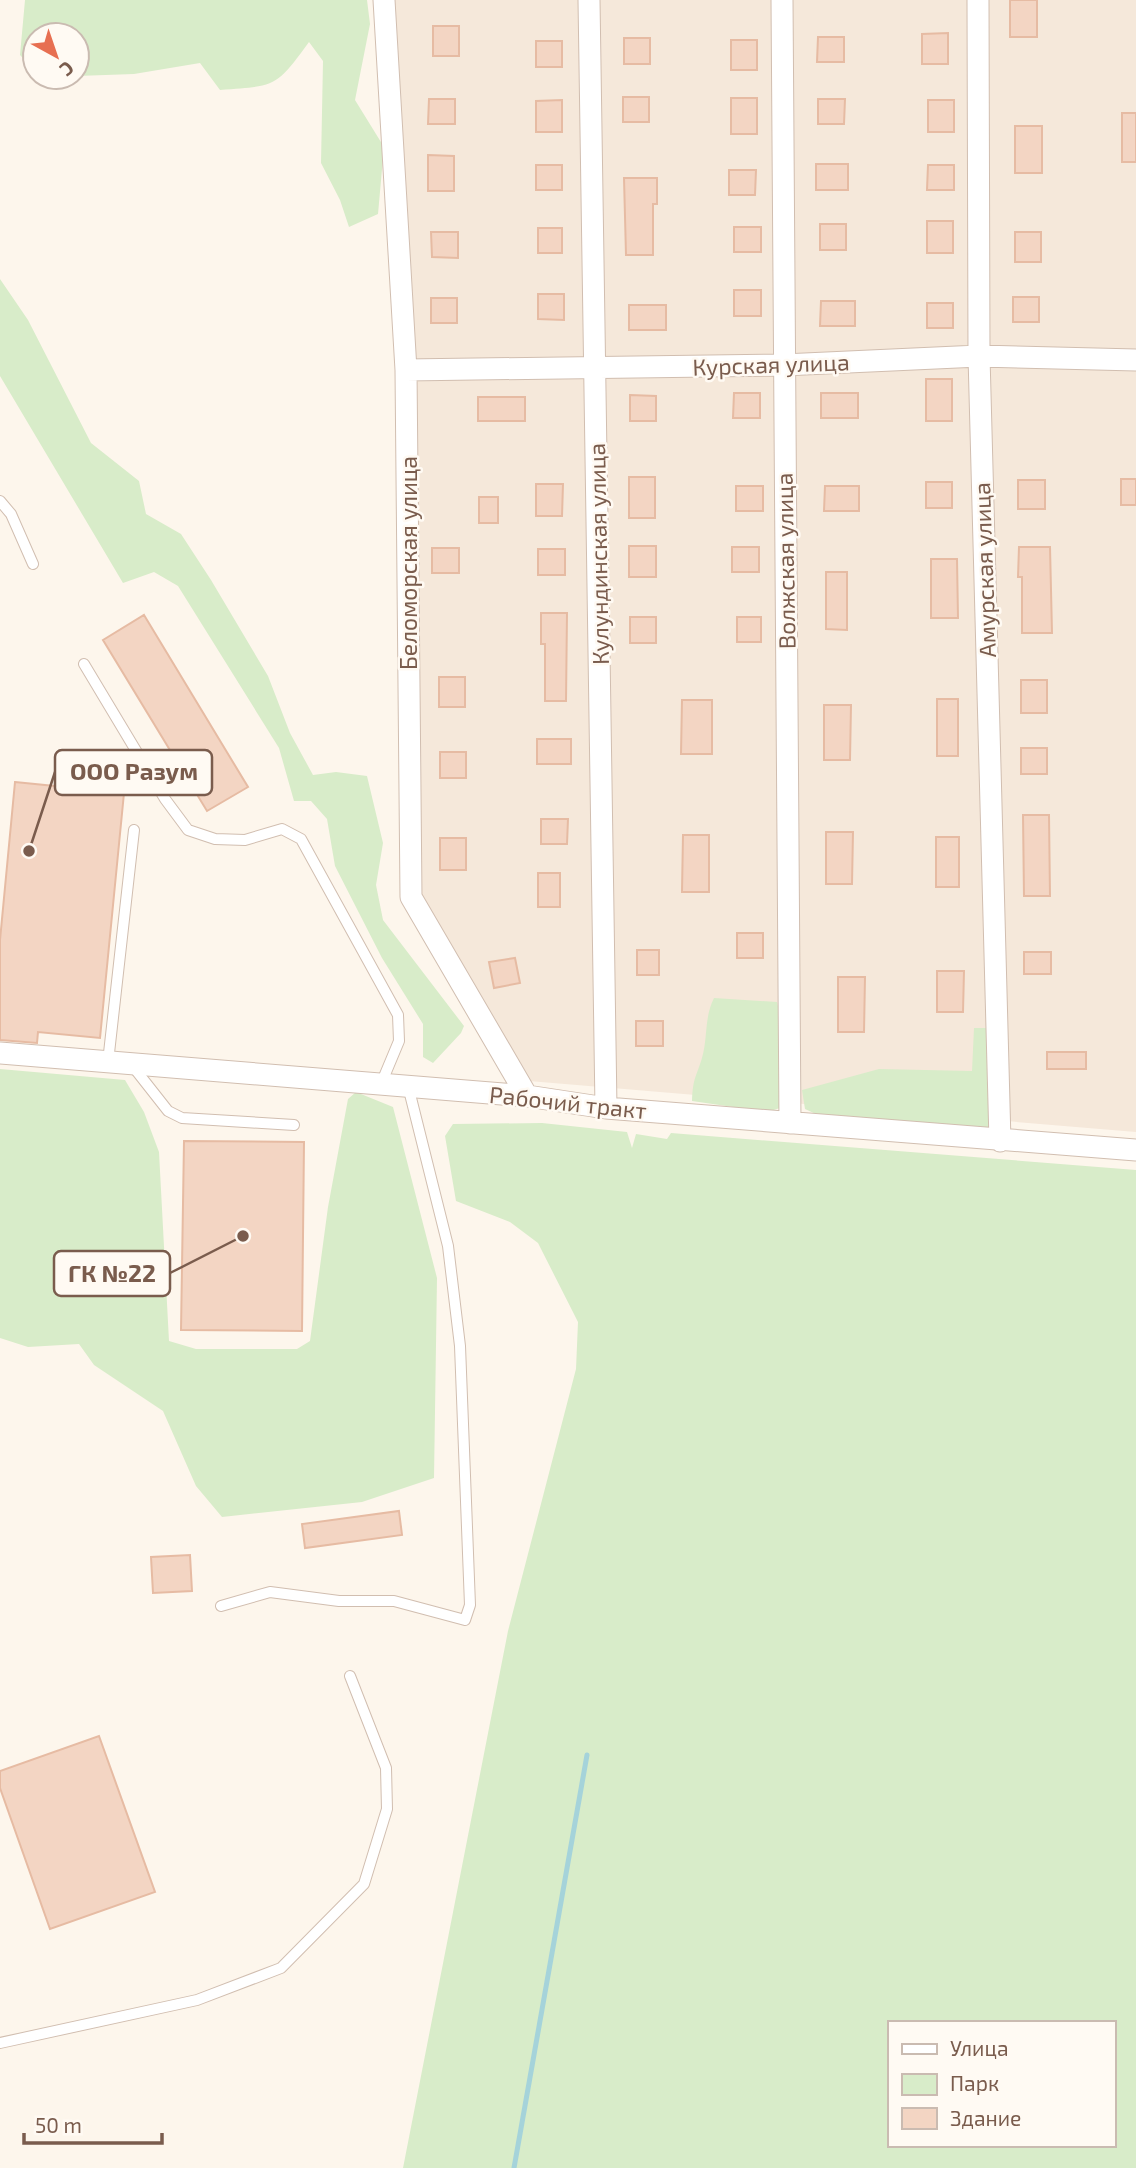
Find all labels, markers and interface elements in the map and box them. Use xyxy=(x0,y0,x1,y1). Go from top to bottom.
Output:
north arrow xyxy=(21,21,91,91)
text: С xyxy=(56,57,79,82)
street label: Курская улица xyxy=(692,347,850,382)
street label: Кулундинская улица xyxy=(582,443,615,665)
street label: Беломорская улица xyxy=(394,456,423,670)
street label: Волжская улица xyxy=(769,473,802,649)
street label: Амурская улица xyxy=(967,482,1002,658)
callout: ООО Разум xyxy=(55,750,212,795)
text: ООО Разум xyxy=(70,756,198,785)
street label: Рабочий тракт xyxy=(488,1080,648,1124)
callout: ГК №22 xyxy=(54,1251,170,1296)
text: ГК №22 xyxy=(68,1258,156,1287)
legend xyxy=(888,2021,1115,2147)
text: Улица xyxy=(950,2035,1009,2060)
text: Парк xyxy=(950,2070,999,2095)
scale bar xyxy=(24,2102,163,2146)
text: Здание xyxy=(950,2105,1021,2130)
text: 50 m xyxy=(35,2112,82,2137)

